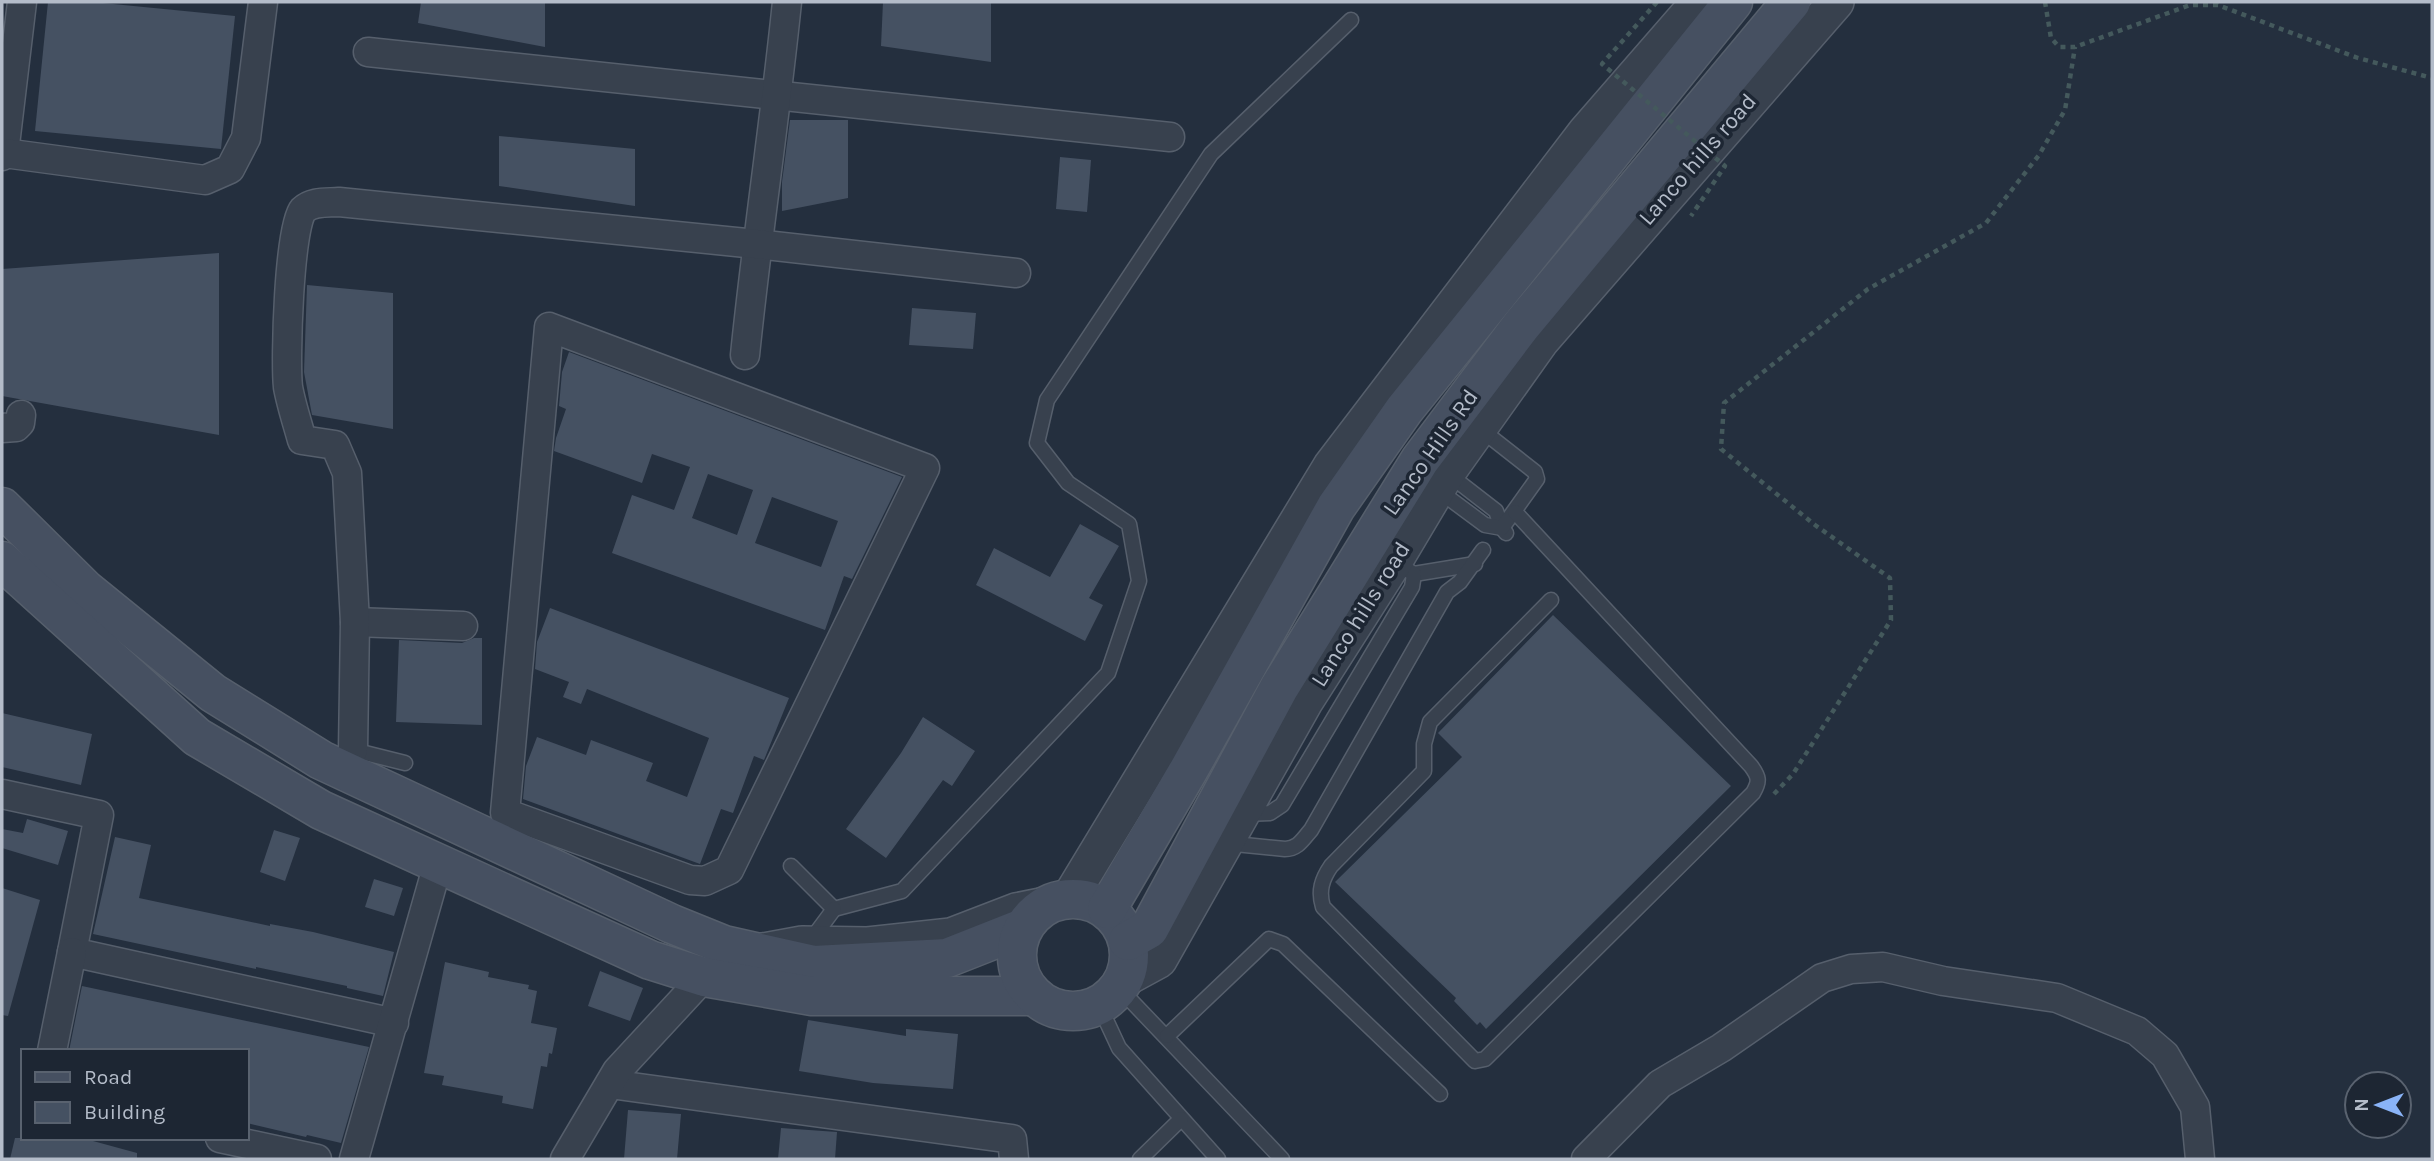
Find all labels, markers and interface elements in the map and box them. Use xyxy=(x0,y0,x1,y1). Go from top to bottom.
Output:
street label: Lanco hills road xyxy=(1633,88,1762,231)
street label: Lanco Hills Rd xyxy=(1377,384,1484,520)
street label: Lanco hills road xyxy=(1305,537,1416,692)
legend xyxy=(21,1049,248,1140)
text: Road xyxy=(84,1065,132,1089)
north arrow xyxy=(2343,1070,2413,1140)
text: N xyxy=(2351,1098,2373,1112)
text: Building xyxy=(84,1100,165,1124)

